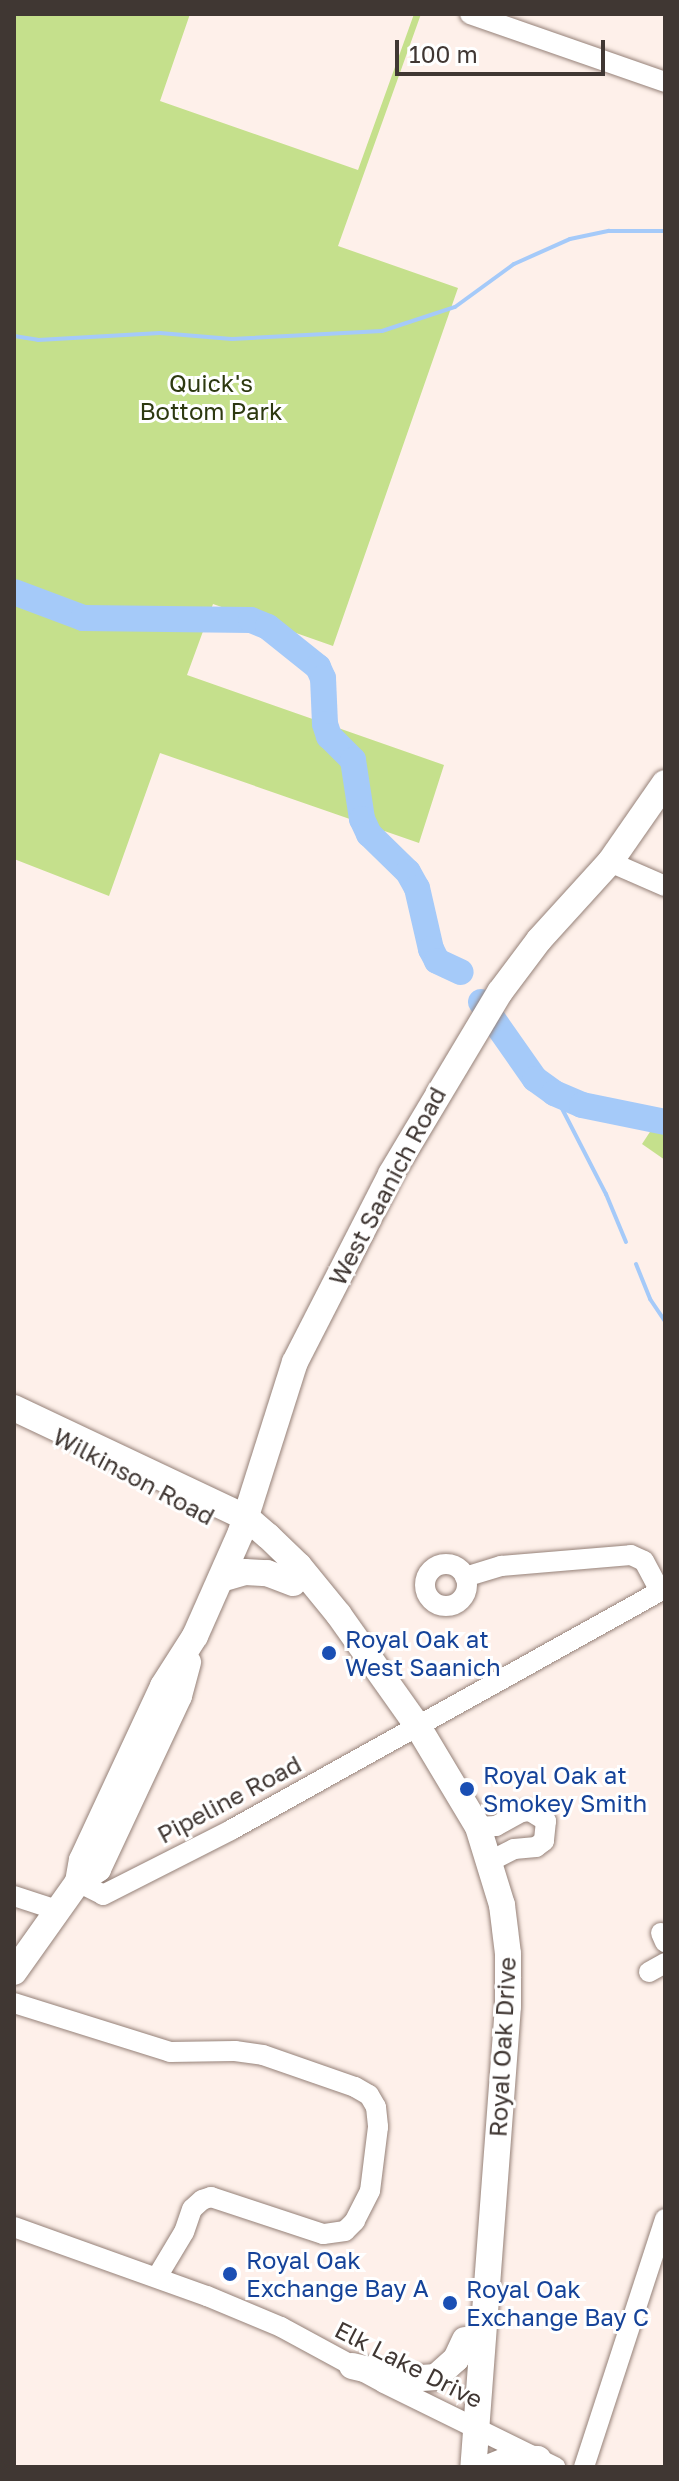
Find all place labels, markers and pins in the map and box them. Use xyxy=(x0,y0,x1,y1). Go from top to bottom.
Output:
place label: Royal Oak at West Saanich xyxy=(345,1625,501,1681)
marker: Royal Oak at West Saanich xyxy=(320,1644,338,1662)
place label: Royal Oak at Smokey Smith xyxy=(483,1761,647,1817)
marker: Royal Oak at Smokey Smith xyxy=(458,1780,476,1798)
place label: Royal Oak Exchange Bay A xyxy=(246,2246,429,2302)
marker: Royal Oak Exchange Bay A xyxy=(221,2265,239,2283)
place label: Royal Oak Exchange Bay C xyxy=(466,2275,649,2331)
marker: Royal Oak Exchange Bay C xyxy=(441,2294,459,2312)

